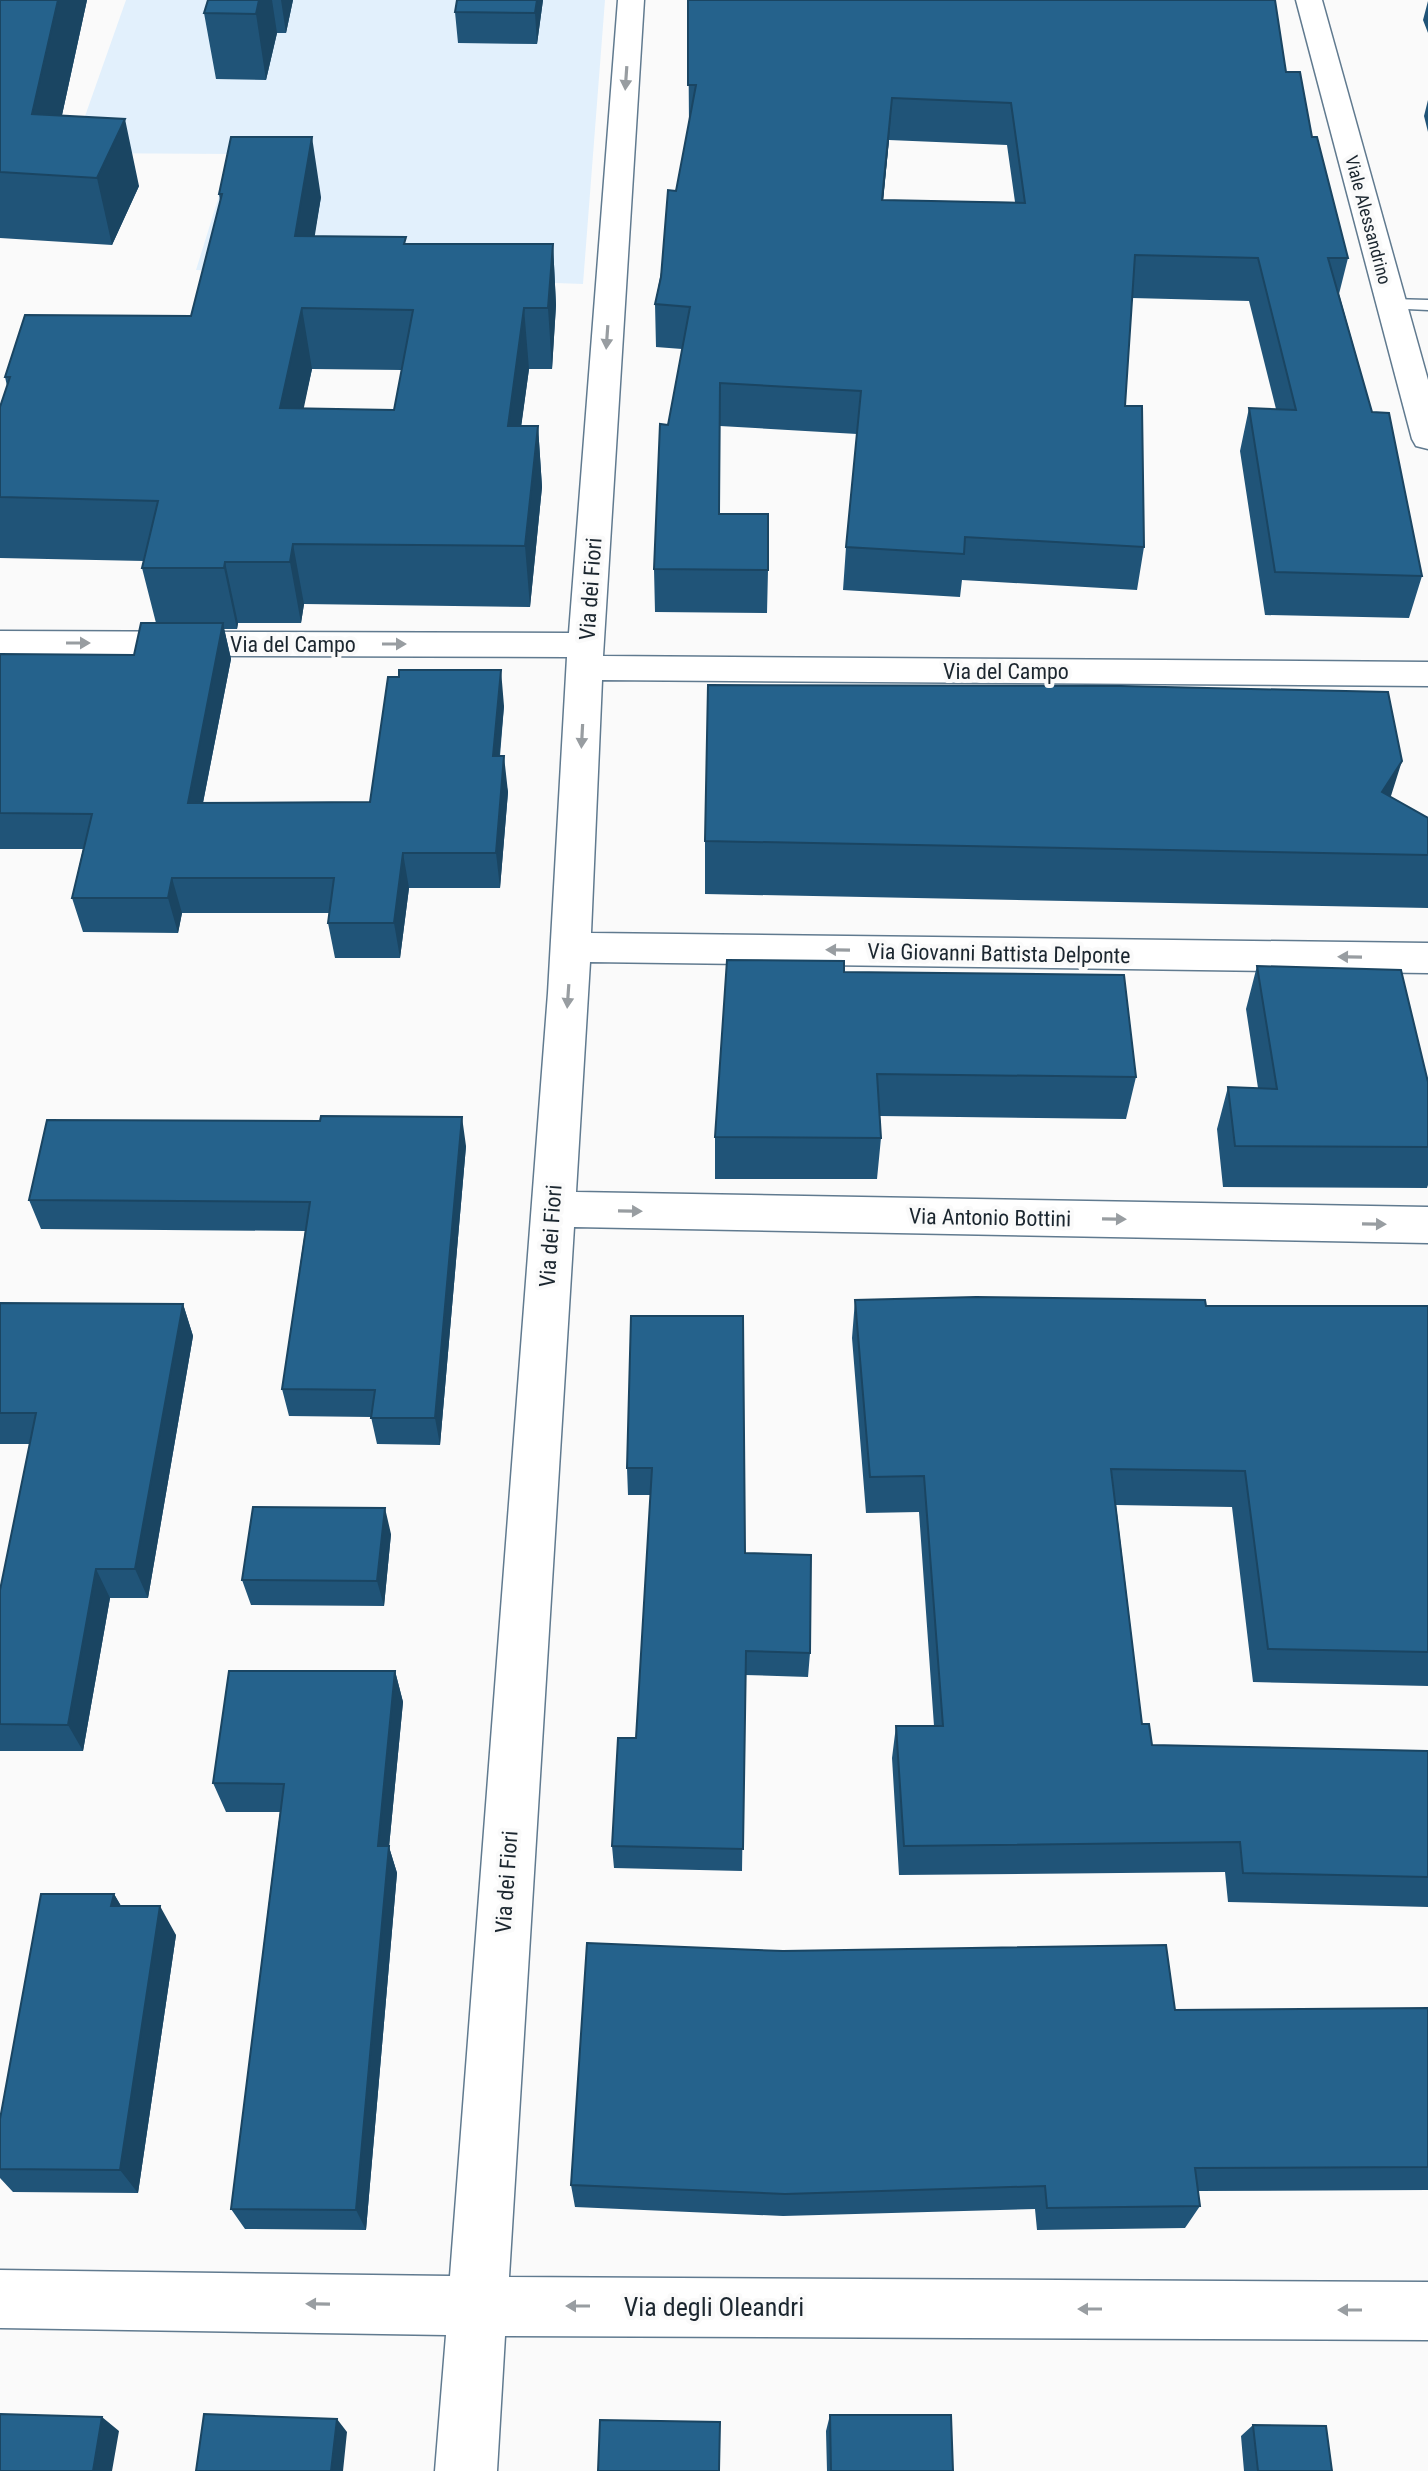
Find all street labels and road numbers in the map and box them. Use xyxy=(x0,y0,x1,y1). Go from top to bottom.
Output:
street label: Viale Alessandrino xyxy=(1341,153,1396,287)
street label: Via dei Fiori xyxy=(574,537,607,641)
street label: Via del Campo xyxy=(230,632,356,657)
street label: Via del Campo xyxy=(943,659,1069,684)
street label: Via Giovanni Battista Delponte xyxy=(867,939,1131,968)
street label: Via dei Fiori xyxy=(534,1184,567,1288)
street label: Via Antonio Bottini xyxy=(909,1204,1071,1231)
street label: Via dei Fiori xyxy=(490,1830,523,1934)
street label: Via degli Oleandri xyxy=(624,2292,804,2322)

